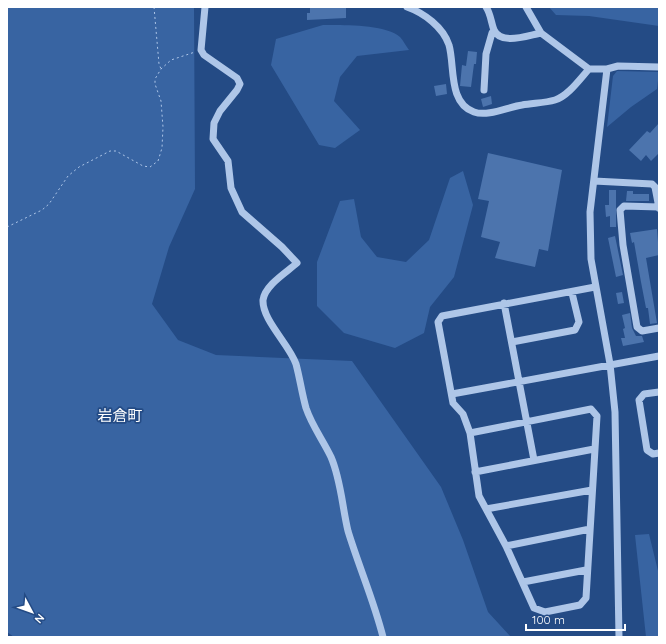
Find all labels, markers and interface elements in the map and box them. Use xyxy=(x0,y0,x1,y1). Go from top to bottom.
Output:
district label: 岩倉町 xyxy=(97,406,143,425)
north arrow xyxy=(12,592,52,632)
scale bar xyxy=(526,606,625,632)
text: N xyxy=(32,611,47,626)
text: 100 m xyxy=(532,612,565,627)

